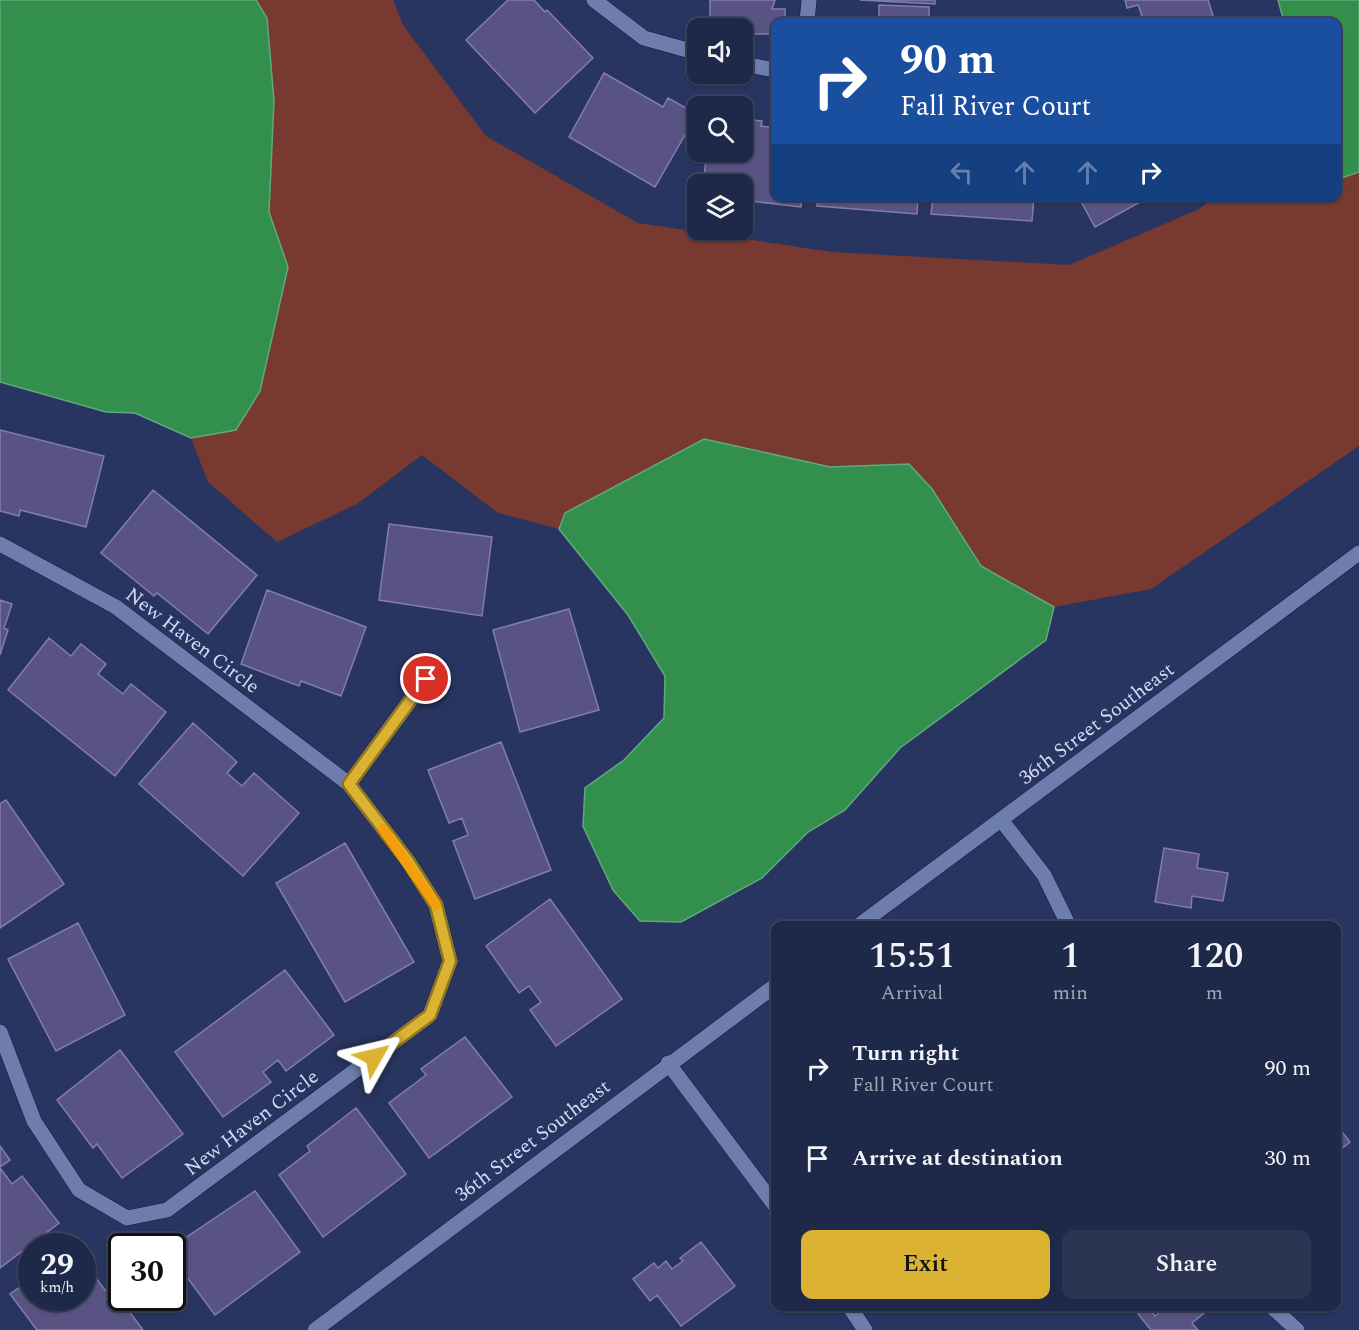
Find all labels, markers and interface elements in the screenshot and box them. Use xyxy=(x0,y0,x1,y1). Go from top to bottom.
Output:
map controls xyxy=(687,18,753,240)
button: sound xyxy=(687,18,753,84)
text: 90 m xyxy=(900,29,995,92)
icon: right xyxy=(801,42,879,120)
text: Fall River Court xyxy=(900,86,1091,128)
button: search xyxy=(687,96,753,162)
icon: left xyxy=(945,156,978,189)
icon: ahead xyxy=(1008,156,1041,189)
icon: ahead xyxy=(1071,156,1104,189)
icon: right xyxy=(1134,156,1167,189)
button: layers xyxy=(687,174,753,240)
street label: New Haven Circle xyxy=(119,580,266,701)
pin xyxy=(400,653,451,704)
street label: 36th Street Southeast xyxy=(1012,655,1181,792)
icon: arrive xyxy=(409,662,442,695)
text: 15:51 xyxy=(869,929,955,984)
text: 1 xyxy=(1061,929,1080,984)
text: 120 xyxy=(1185,929,1243,984)
text: Arrival xyxy=(881,978,943,1008)
text: min xyxy=(1053,978,1088,1008)
text: m xyxy=(1206,978,1223,1008)
position arrow xyxy=(342,1025,406,1089)
text: Turn right xyxy=(852,1037,959,1070)
icon: right xyxy=(801,1052,834,1085)
text: 90 m xyxy=(1265,1052,1311,1085)
street label: New Haven Circle xyxy=(178,1062,325,1183)
text: Fall River Court xyxy=(852,1070,994,1100)
street label: 36th Street Southeast xyxy=(448,1072,617,1209)
icon: arrive xyxy=(801,1142,834,1175)
text: Arrive at destination xyxy=(852,1142,1063,1175)
text: 30 m xyxy=(1265,1142,1311,1175)
button: Exit xyxy=(801,1230,1050,1299)
button: Share xyxy=(1062,1230,1311,1299)
speed limit sign: 30 xyxy=(108,1233,186,1311)
text: 29 xyxy=(40,1242,74,1288)
text: km/h xyxy=(40,1276,74,1299)

